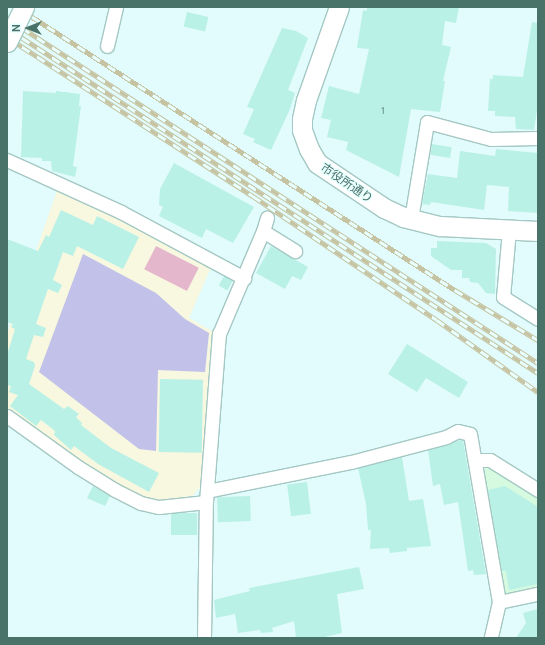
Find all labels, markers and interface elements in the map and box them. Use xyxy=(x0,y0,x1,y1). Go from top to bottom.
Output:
north arrow xyxy=(8,8,48,48)
text: N xyxy=(9,24,23,32)
house number: 1 xyxy=(381,105,385,117)
street label: 市役所通り xyxy=(318,160,376,206)

